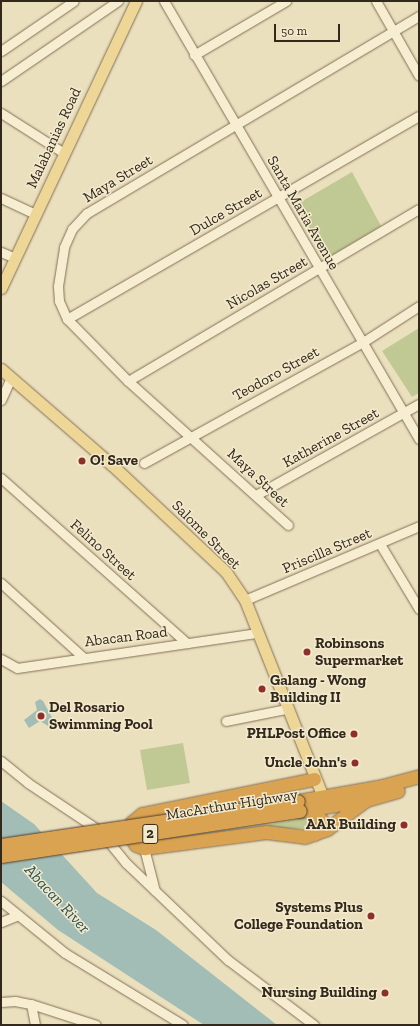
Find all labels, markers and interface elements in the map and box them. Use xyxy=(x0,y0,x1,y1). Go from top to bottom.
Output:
scale bar xyxy=(276,16,342,42)
text: 50 m xyxy=(281,24,307,38)
street label: Malabanias Road xyxy=(23,85,85,191)
street label: Maya Street xyxy=(80,151,156,207)
street label: Santa Maria Avenue xyxy=(263,153,343,273)
street label: Dulce Street xyxy=(187,184,265,240)
street label: Nicolas Street xyxy=(223,253,311,313)
street label: Teodoro Street xyxy=(230,343,322,405)
street label: Katherine Street xyxy=(280,404,382,472)
street label: Maya Street xyxy=(223,445,293,511)
place label: O! Save xyxy=(90,452,138,470)
marker: O! Save xyxy=(77,456,87,466)
street label: Salome Street xyxy=(168,497,244,573)
street label: Felino Street xyxy=(66,516,140,584)
street label: Priscilla Street xyxy=(280,524,374,578)
street label: Abacan Road xyxy=(84,623,168,651)
place label: Robinsons Supermarket xyxy=(315,634,403,669)
marker: Robinsons Supermarket xyxy=(302,647,312,657)
place label: Galang - Wong Building II xyxy=(270,671,367,706)
marker: Galang - Wong Building II xyxy=(257,684,267,694)
place label: Del Rosario Swimming Pool xyxy=(49,698,153,733)
marker: Del Rosario Swimming Pool xyxy=(36,711,46,721)
place label: PHLPost Office xyxy=(247,725,346,743)
marker: PHLPost Office xyxy=(349,729,359,739)
place label: Uncle John's xyxy=(264,754,347,772)
marker: Uncle John's xyxy=(350,758,360,768)
street label: MacArthur Highway xyxy=(165,786,299,824)
place label: AAR Building xyxy=(306,816,396,834)
marker: AAR Building xyxy=(399,820,409,830)
road number: 2 xyxy=(142,822,158,846)
water label: Abacan River xyxy=(20,861,94,937)
place label: Systems Plus College Foundation xyxy=(234,898,363,933)
marker: Systems Plus College Foundation xyxy=(366,911,376,921)
place label: Nursing Building xyxy=(262,984,377,1002)
marker: Nursing Building xyxy=(380,988,390,998)

